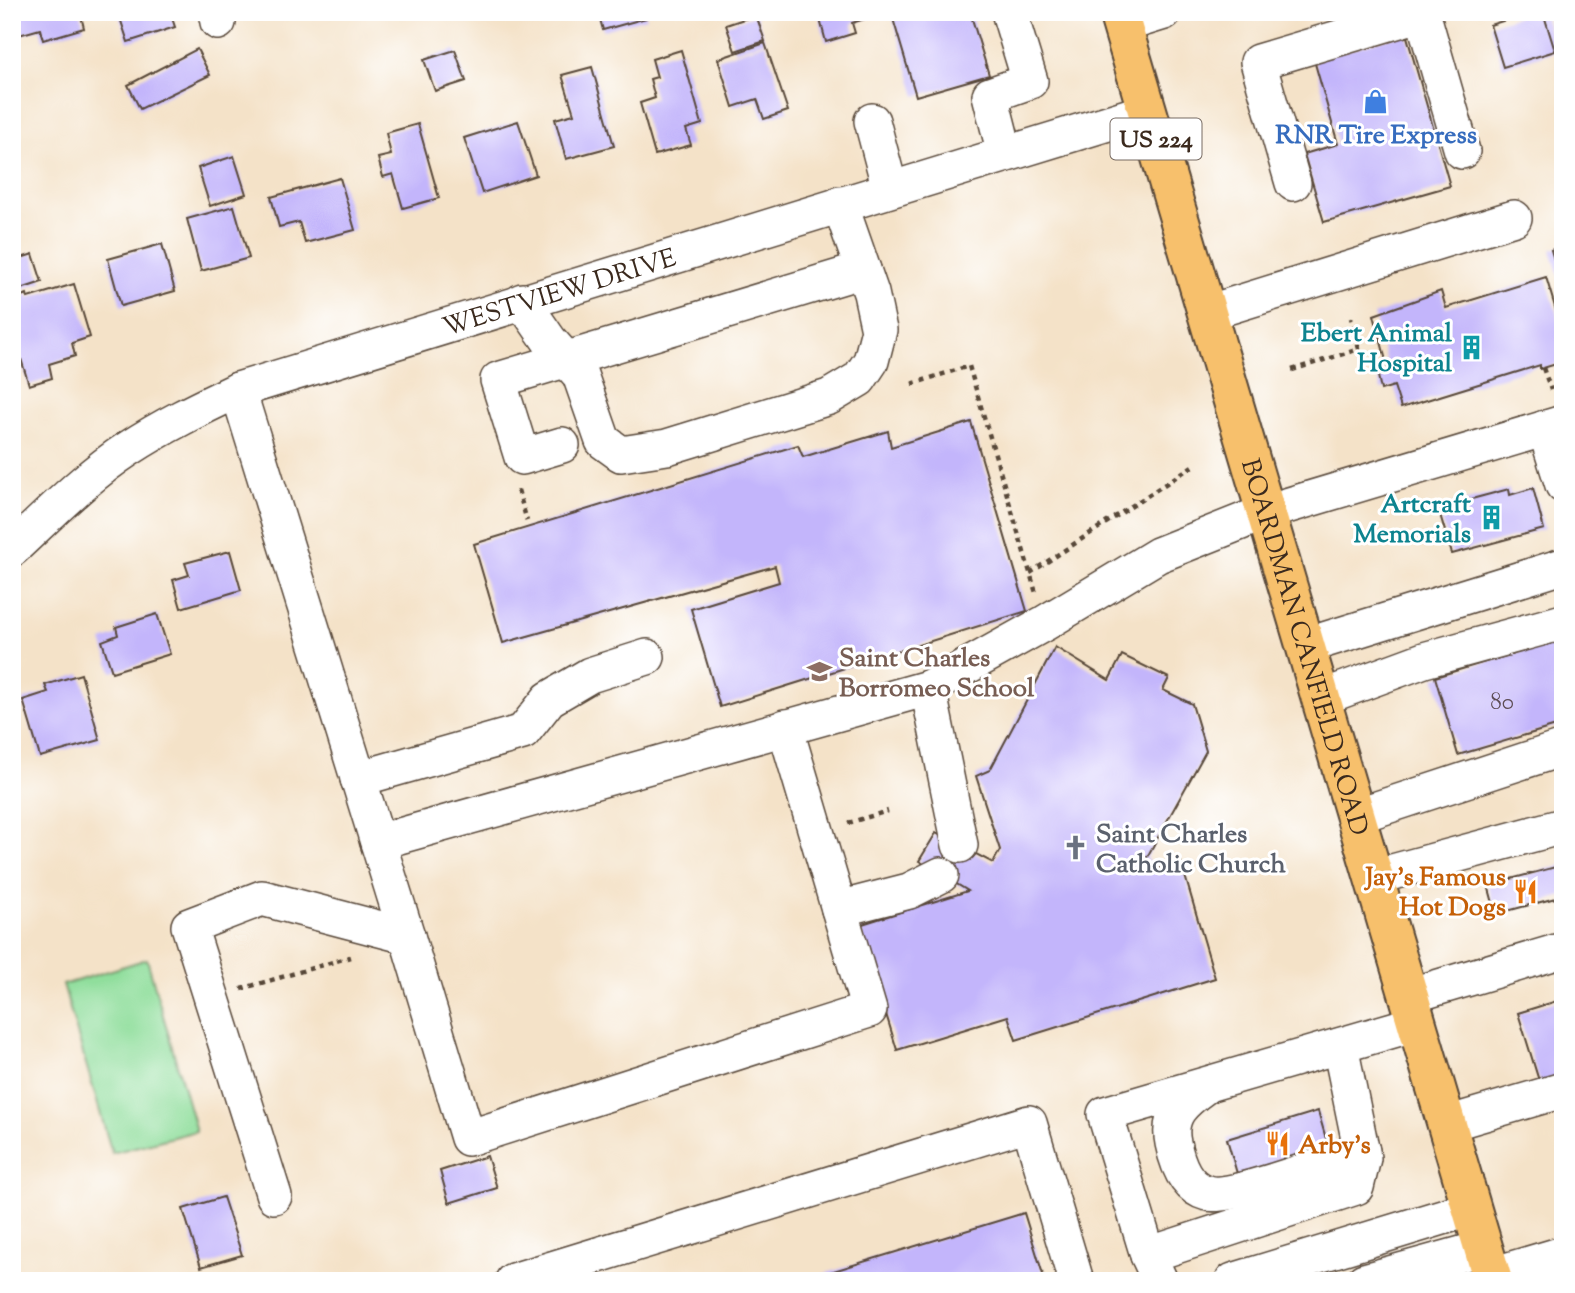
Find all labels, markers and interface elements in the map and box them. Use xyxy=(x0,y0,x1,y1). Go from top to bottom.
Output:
shop icon: RNR Tire Express xyxy=(1362,88,1390,116)
place label: RNR Tire Express xyxy=(1275,118,1477,155)
road number: US 224 xyxy=(1110,119,1202,160)
street label: WESTVIEW DRIVE xyxy=(438,241,681,347)
place label: Ebert Animal Hospital xyxy=(1301,316,1453,383)
building icon: Ebert Animal Hospital xyxy=(1458,333,1486,361)
street label: BOARDMAN CANFIELD ROAD xyxy=(1230,455,1376,840)
place label: Artcraft Memorials xyxy=(1353,487,1471,554)
building icon: Artcraft Memorials xyxy=(1477,504,1505,532)
place label: Saint Charles Borromeo School xyxy=(839,641,1035,708)
school or university icon: Saint Charles Borromeo School xyxy=(805,658,833,686)
house number: 80 xyxy=(1490,687,1514,720)
place label: Saint Charles Catholic Church xyxy=(1096,817,1286,884)
church icon: Saint Charles Catholic Church xyxy=(1062,834,1090,862)
place label: Jay's Famous Hot Dogs xyxy=(1363,860,1506,927)
restaurant icon: Jay's Famous Hot Dogs xyxy=(1512,877,1540,905)
place label: Arby's xyxy=(1298,1128,1371,1165)
restaurant icon: Arby's xyxy=(1264,1130,1292,1158)

